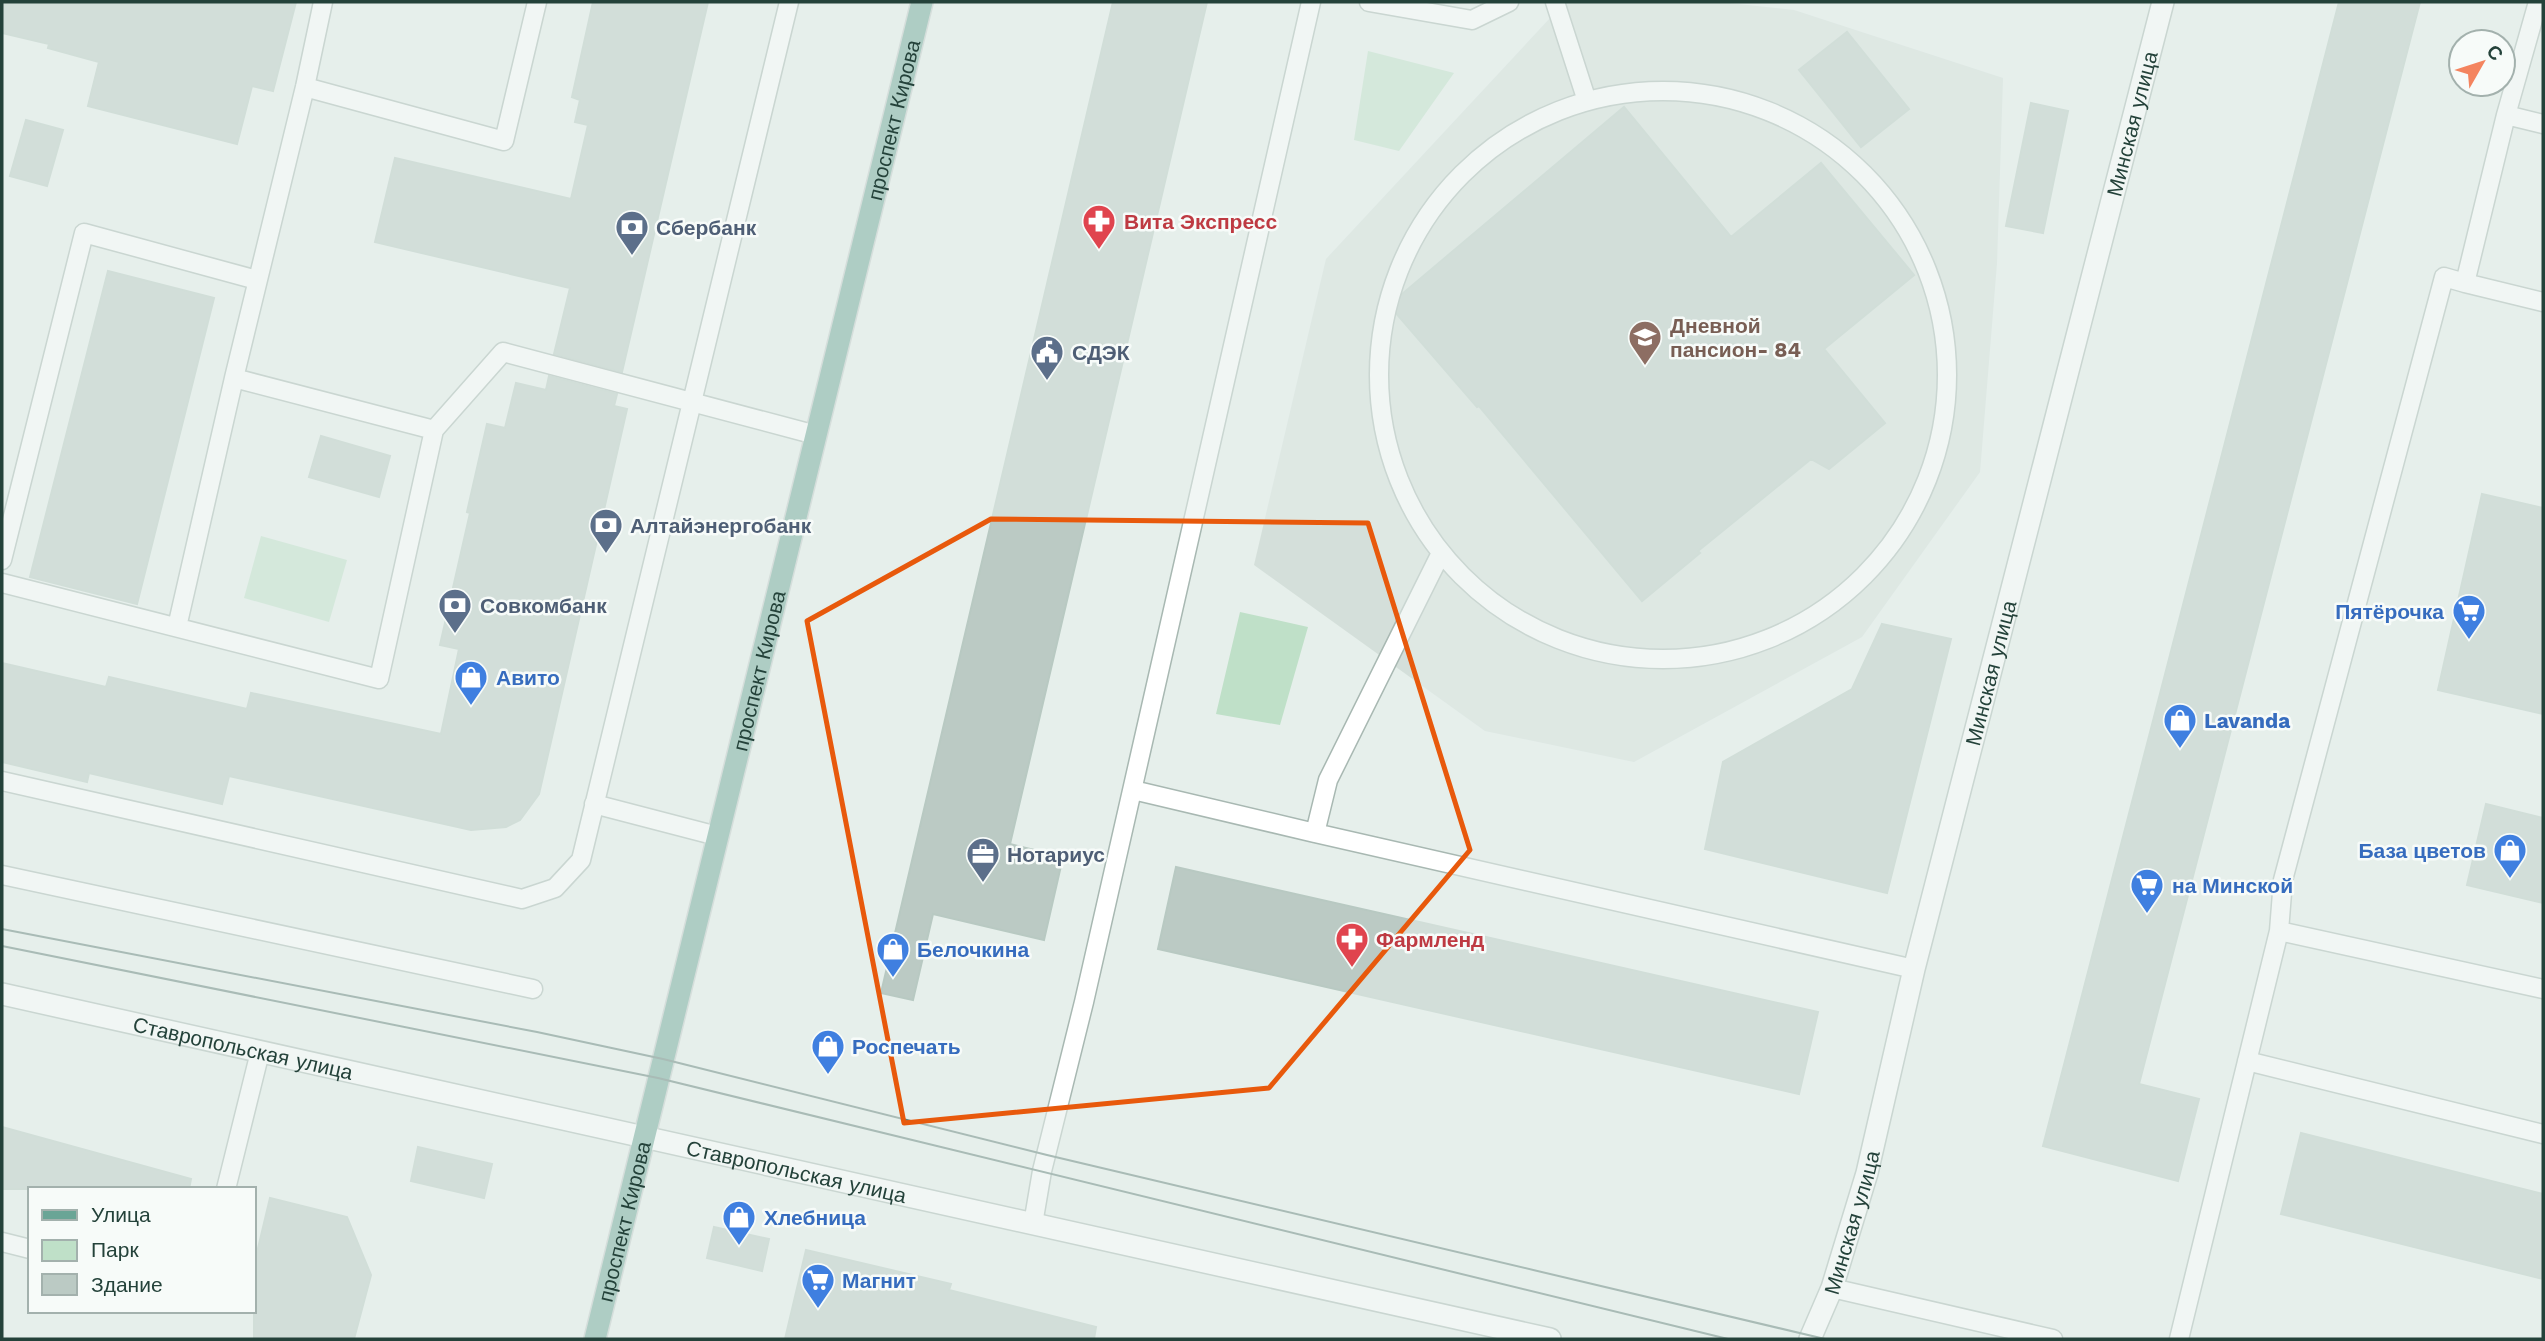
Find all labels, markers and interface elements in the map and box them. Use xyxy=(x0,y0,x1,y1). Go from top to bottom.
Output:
north arrow xyxy=(2447,28,2517,98)
street label: проспект Кирова xyxy=(861,37,925,203)
text: С xyxy=(2482,40,2508,65)
street label: Минская улица xyxy=(2101,48,2162,199)
pharmacy icon: Вита Экспресс xyxy=(1080,202,1118,251)
bank icon: Сбербанк xyxy=(613,208,651,257)
place label: Вита Экспресс xyxy=(1124,209,1277,234)
place label: Сбербанк xyxy=(656,215,757,240)
place label: Дневной пансион- 84 xyxy=(1670,313,1801,362)
school or university icon: Дневной пансион- 84 xyxy=(1626,318,1664,367)
public building icon: СДЭК xyxy=(1028,333,1066,382)
place label: СДЭК xyxy=(1072,340,1130,365)
bank icon: Алтайэнергобанк xyxy=(587,506,625,555)
place label: Алтайэнергобанк xyxy=(630,513,812,538)
bank icon: Совкомбанк xyxy=(436,586,474,635)
street label: проспект Кирова xyxy=(727,588,790,754)
supermarket icon: Пятёрочка xyxy=(2450,592,2488,641)
place label: Совкомбанк xyxy=(480,593,607,618)
street label: Минская улица xyxy=(1960,597,2021,748)
place label: Пятёрочка xyxy=(2335,599,2444,624)
shop icon: Авито xyxy=(452,658,490,707)
place label: Авито xyxy=(496,665,560,690)
shop icon: Lavanda xyxy=(2161,701,2199,750)
place label: Lavanda xyxy=(2204,708,2291,733)
shop icon: База цветов xyxy=(2491,831,2529,880)
office icon: Нотариус xyxy=(964,835,1002,884)
place label: База цветов xyxy=(2358,838,2486,863)
place label: Нотариус xyxy=(1007,842,1105,867)
supermarket icon: на Минской xyxy=(2128,866,2166,915)
place label: на Минской xyxy=(2172,873,2293,898)
pharmacy icon: Фармленд xyxy=(1333,920,1371,969)
place label: Фармленд xyxy=(1376,927,1484,952)
shop icon: Белочкина xyxy=(874,930,912,979)
place label: Белочкина xyxy=(917,937,1029,962)
street label: Ставропольская улица xyxy=(131,1011,356,1084)
shop icon: Роспечать xyxy=(809,1027,847,1076)
place label: Роспечать xyxy=(852,1034,961,1059)
street label: Ставропольская улица xyxy=(684,1134,909,1208)
street label: проспект Кирова xyxy=(592,1138,656,1304)
street label: Минская улица xyxy=(1818,1148,1884,1297)
legend xyxy=(28,1187,256,1313)
shop icon: Хлебница xyxy=(720,1198,758,1247)
text: Улица xyxy=(91,1202,151,1227)
place label: Хлебница xyxy=(764,1205,866,1230)
text: Парк xyxy=(91,1237,139,1262)
supermarket icon: Магнит xyxy=(799,1261,837,1310)
place label: Магнит xyxy=(842,1268,916,1293)
text: Здание xyxy=(91,1272,163,1297)

